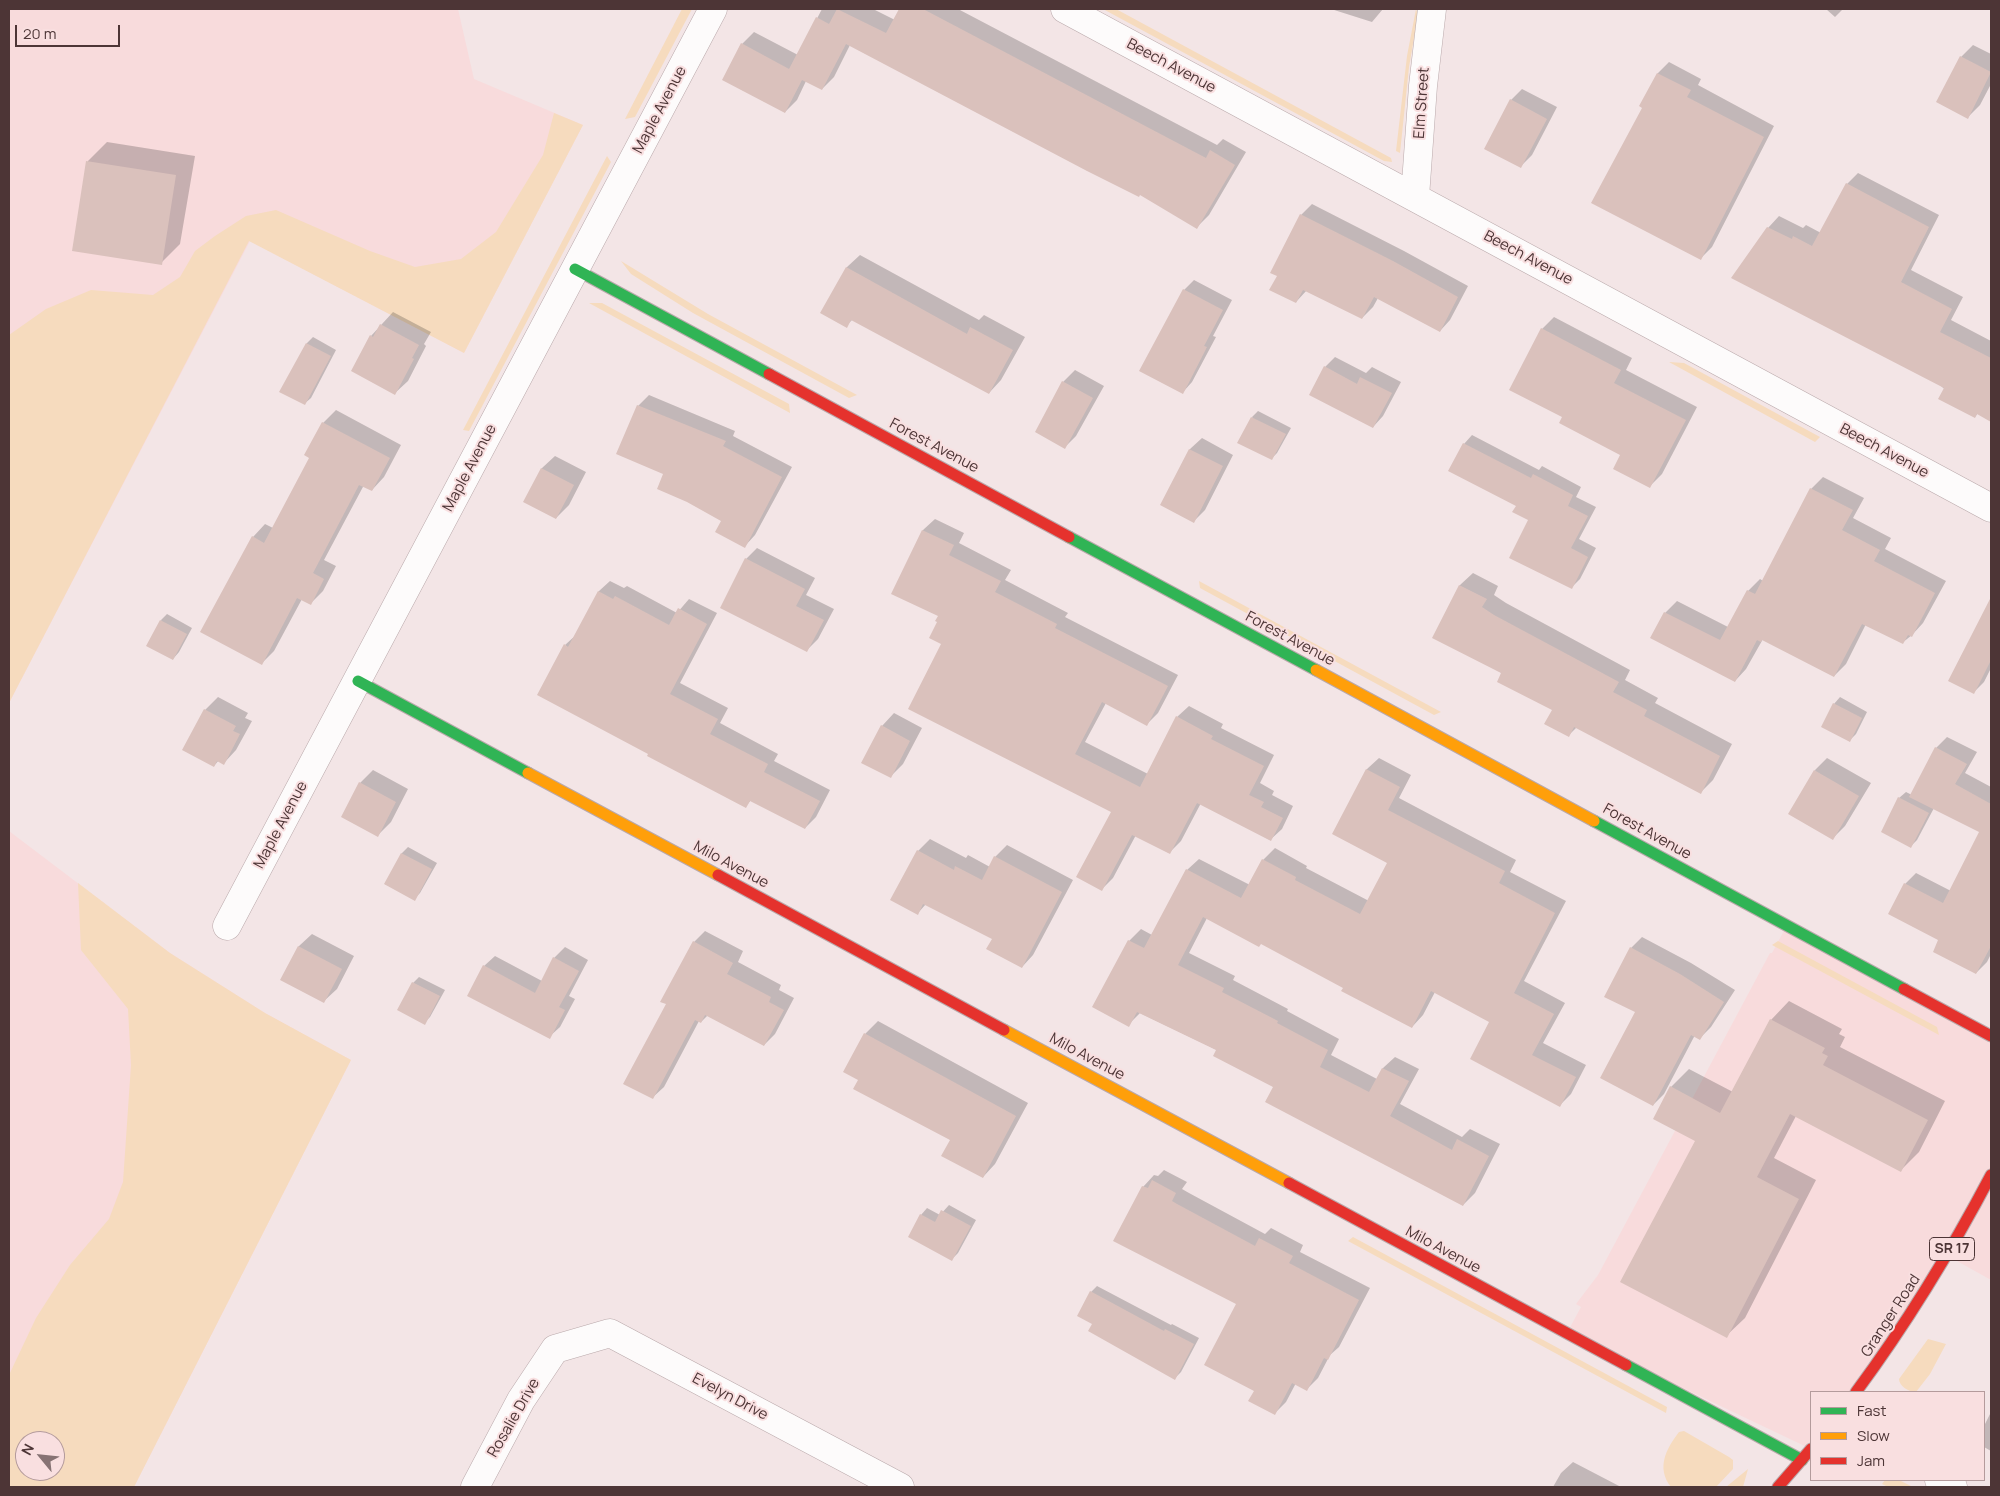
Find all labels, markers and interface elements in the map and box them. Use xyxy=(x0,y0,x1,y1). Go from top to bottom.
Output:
scale bar xyxy=(18,15,122,47)
text: 20 m xyxy=(23,23,56,44)
street label: Beech Avenue xyxy=(1123,35,1219,97)
street label: Maple Avenue xyxy=(629,63,691,157)
street label: Elm Street xyxy=(1411,67,1433,139)
street label: Beech Avenue xyxy=(1480,227,1576,289)
street label: Forest Avenue xyxy=(886,415,982,477)
street label: Beech Avenue xyxy=(1836,420,1932,482)
street label: Maple Avenue xyxy=(439,421,501,515)
street label: Forest Avenue xyxy=(1242,608,1338,670)
street label: Maple Avenue xyxy=(250,778,312,872)
street label: Forest Avenue xyxy=(1600,800,1694,864)
street label: Milo Avenue xyxy=(690,838,772,892)
street label: Milo Avenue xyxy=(1046,1030,1128,1084)
street label: Milo Avenue xyxy=(1402,1223,1484,1277)
road number: SR 17 xyxy=(1930,1238,1974,1260)
street label: Granger Road xyxy=(1858,1271,1924,1361)
street label: Evelyn Drive xyxy=(689,1370,771,1424)
street label: Rosalie Drive xyxy=(484,1375,544,1461)
legend xyxy=(1810,1391,1985,1481)
text: Fast xyxy=(1857,1400,1886,1421)
text: Slow xyxy=(1857,1425,1890,1446)
north arrow xyxy=(15,1431,65,1481)
text: N xyxy=(16,1440,38,1458)
text: Jam xyxy=(1857,1450,1885,1471)

